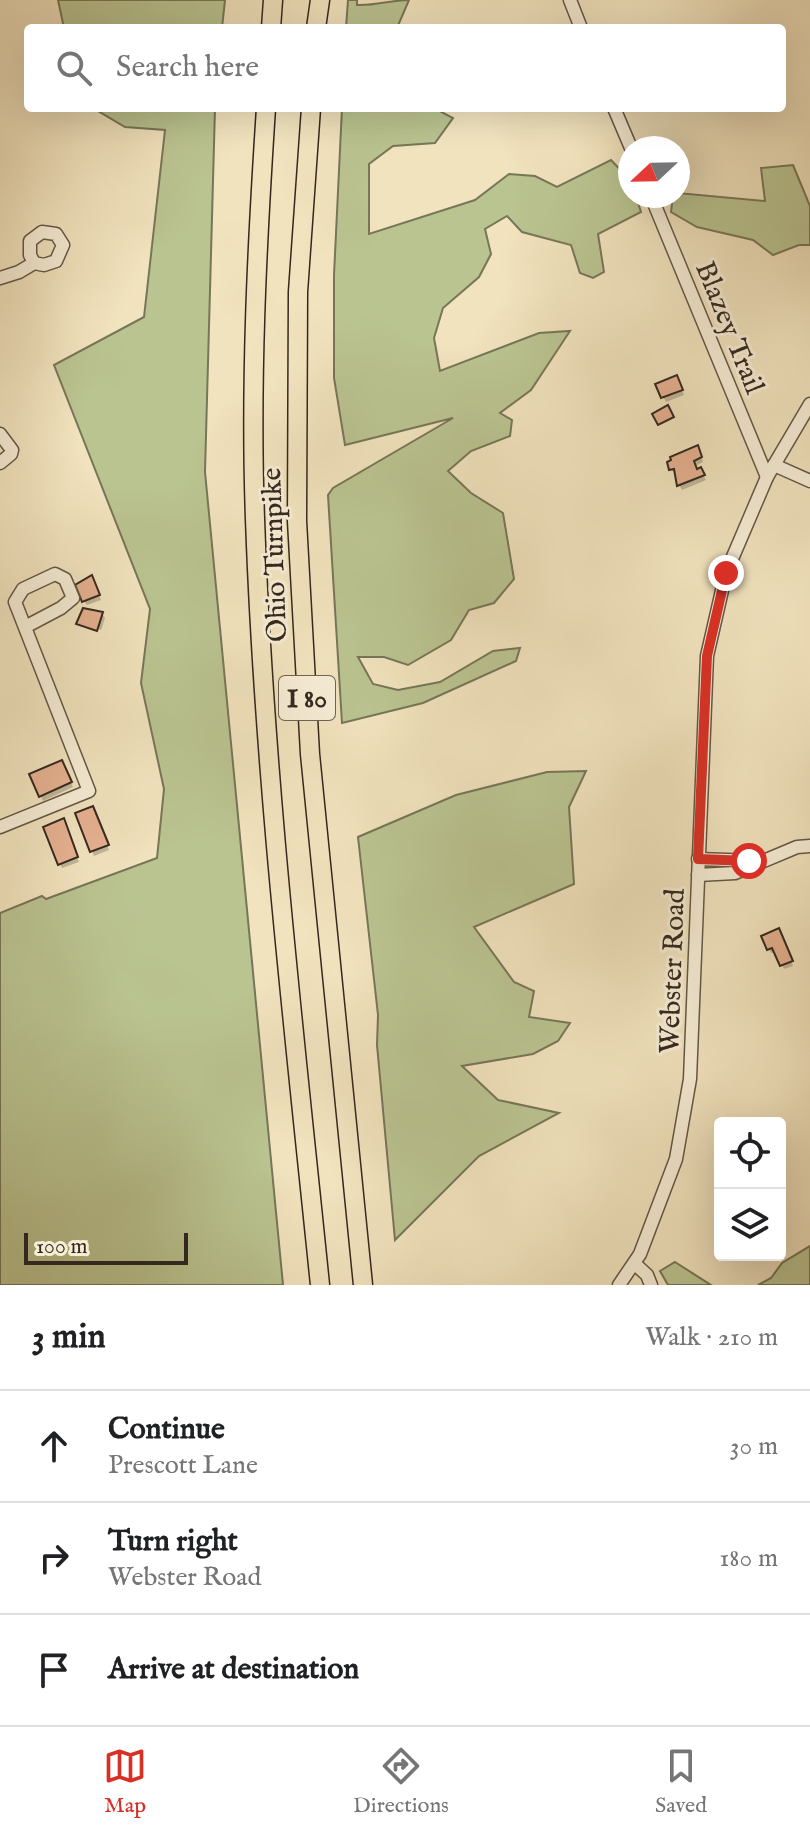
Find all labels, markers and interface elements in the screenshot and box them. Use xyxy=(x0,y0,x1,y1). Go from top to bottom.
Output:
search box xyxy=(24,24,786,112)
icon: search xyxy=(52,46,96,90)
text: Search here xyxy=(116,49,259,87)
north arrow xyxy=(618,136,690,208)
street label: Blazey Trail xyxy=(686,257,771,400)
street label: Ohio Turnpike xyxy=(255,467,296,643)
route end xyxy=(708,555,744,591)
road number: I 80 xyxy=(279,676,335,720)
route start xyxy=(731,843,767,879)
street label: Webster Road xyxy=(653,888,694,1054)
map controls xyxy=(714,1117,786,1261)
button: locate xyxy=(714,1117,786,1189)
button: layers xyxy=(714,1189,786,1261)
scale bar xyxy=(24,1229,188,1265)
text: 100 m xyxy=(36,1233,88,1261)
text: 3 min xyxy=(32,1316,106,1359)
text: Walk · 210 m xyxy=(645,1321,778,1354)
text: Continue xyxy=(108,1411,225,1449)
icon: ahead xyxy=(32,1424,76,1468)
text: 30 m xyxy=(730,1430,778,1463)
text: Prescott Lane xyxy=(108,1449,258,1482)
text: Turn right xyxy=(108,1523,238,1561)
icon: right xyxy=(32,1536,76,1580)
text: 180 m xyxy=(720,1542,778,1575)
text: Webster Road xyxy=(108,1561,261,1594)
icon: arrive xyxy=(32,1648,76,1692)
text: Arrive at destination xyxy=(108,1651,359,1689)
tab: Map xyxy=(103,1744,147,1820)
tab: Directions xyxy=(353,1744,449,1820)
tab: Saved xyxy=(655,1744,707,1820)

